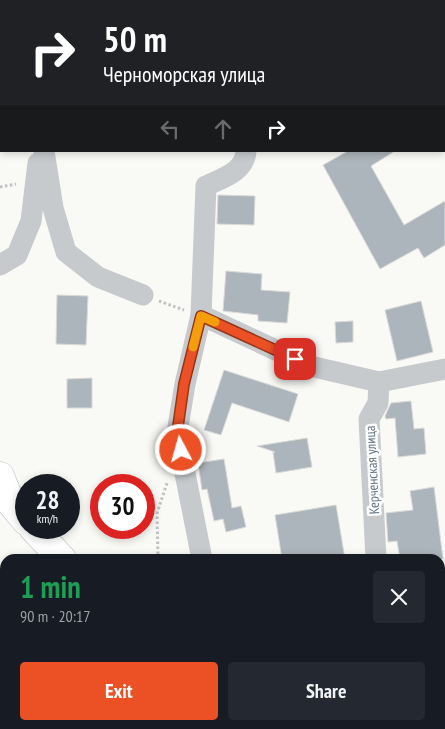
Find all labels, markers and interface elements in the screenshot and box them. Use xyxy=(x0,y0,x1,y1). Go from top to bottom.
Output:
text: 50 m xyxy=(103,16,167,62)
icon: right xyxy=(20,20,85,85)
text: Черноморская улица xyxy=(103,60,265,88)
icon: left xyxy=(156,115,184,143)
icon: ahead xyxy=(209,115,237,143)
icon: right xyxy=(262,115,290,143)
pin xyxy=(274,338,316,380)
icon: arrive xyxy=(281,345,309,373)
position arrow xyxy=(154,423,206,475)
street label: Керченская улица xyxy=(361,425,383,515)
speed limit sign: 30 xyxy=(90,474,155,539)
text: 28 xyxy=(36,484,59,516)
text: km/h xyxy=(37,511,58,526)
text: 1 min xyxy=(20,567,81,606)
button: close xyxy=(373,571,425,623)
text: 90 m · 20:17 xyxy=(20,606,91,626)
button: Exit xyxy=(20,662,218,720)
button: Share xyxy=(228,662,425,720)

